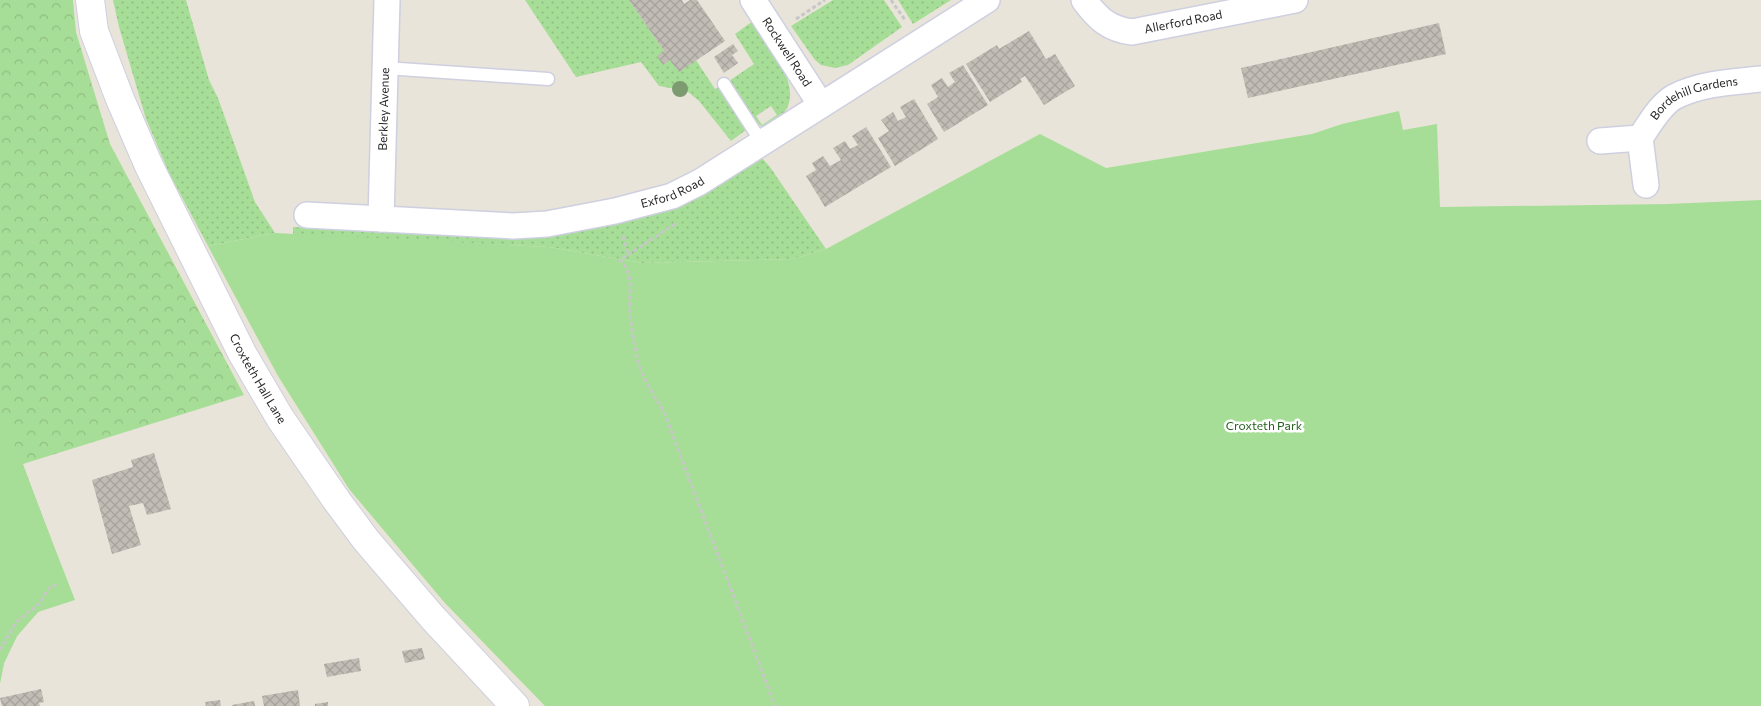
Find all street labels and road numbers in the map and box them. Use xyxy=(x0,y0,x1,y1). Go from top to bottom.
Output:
street label: Allerford Road xyxy=(1143,6,1223,35)
street label: Rockwell Road xyxy=(760,14,815,89)
street label: Berkley Avenue xyxy=(375,67,391,151)
street label: Bordehill Gardens xyxy=(1647,73,1739,122)
street label: Exford Road xyxy=(639,173,706,210)
street label: Croxteth Hall Lane xyxy=(227,331,290,426)

